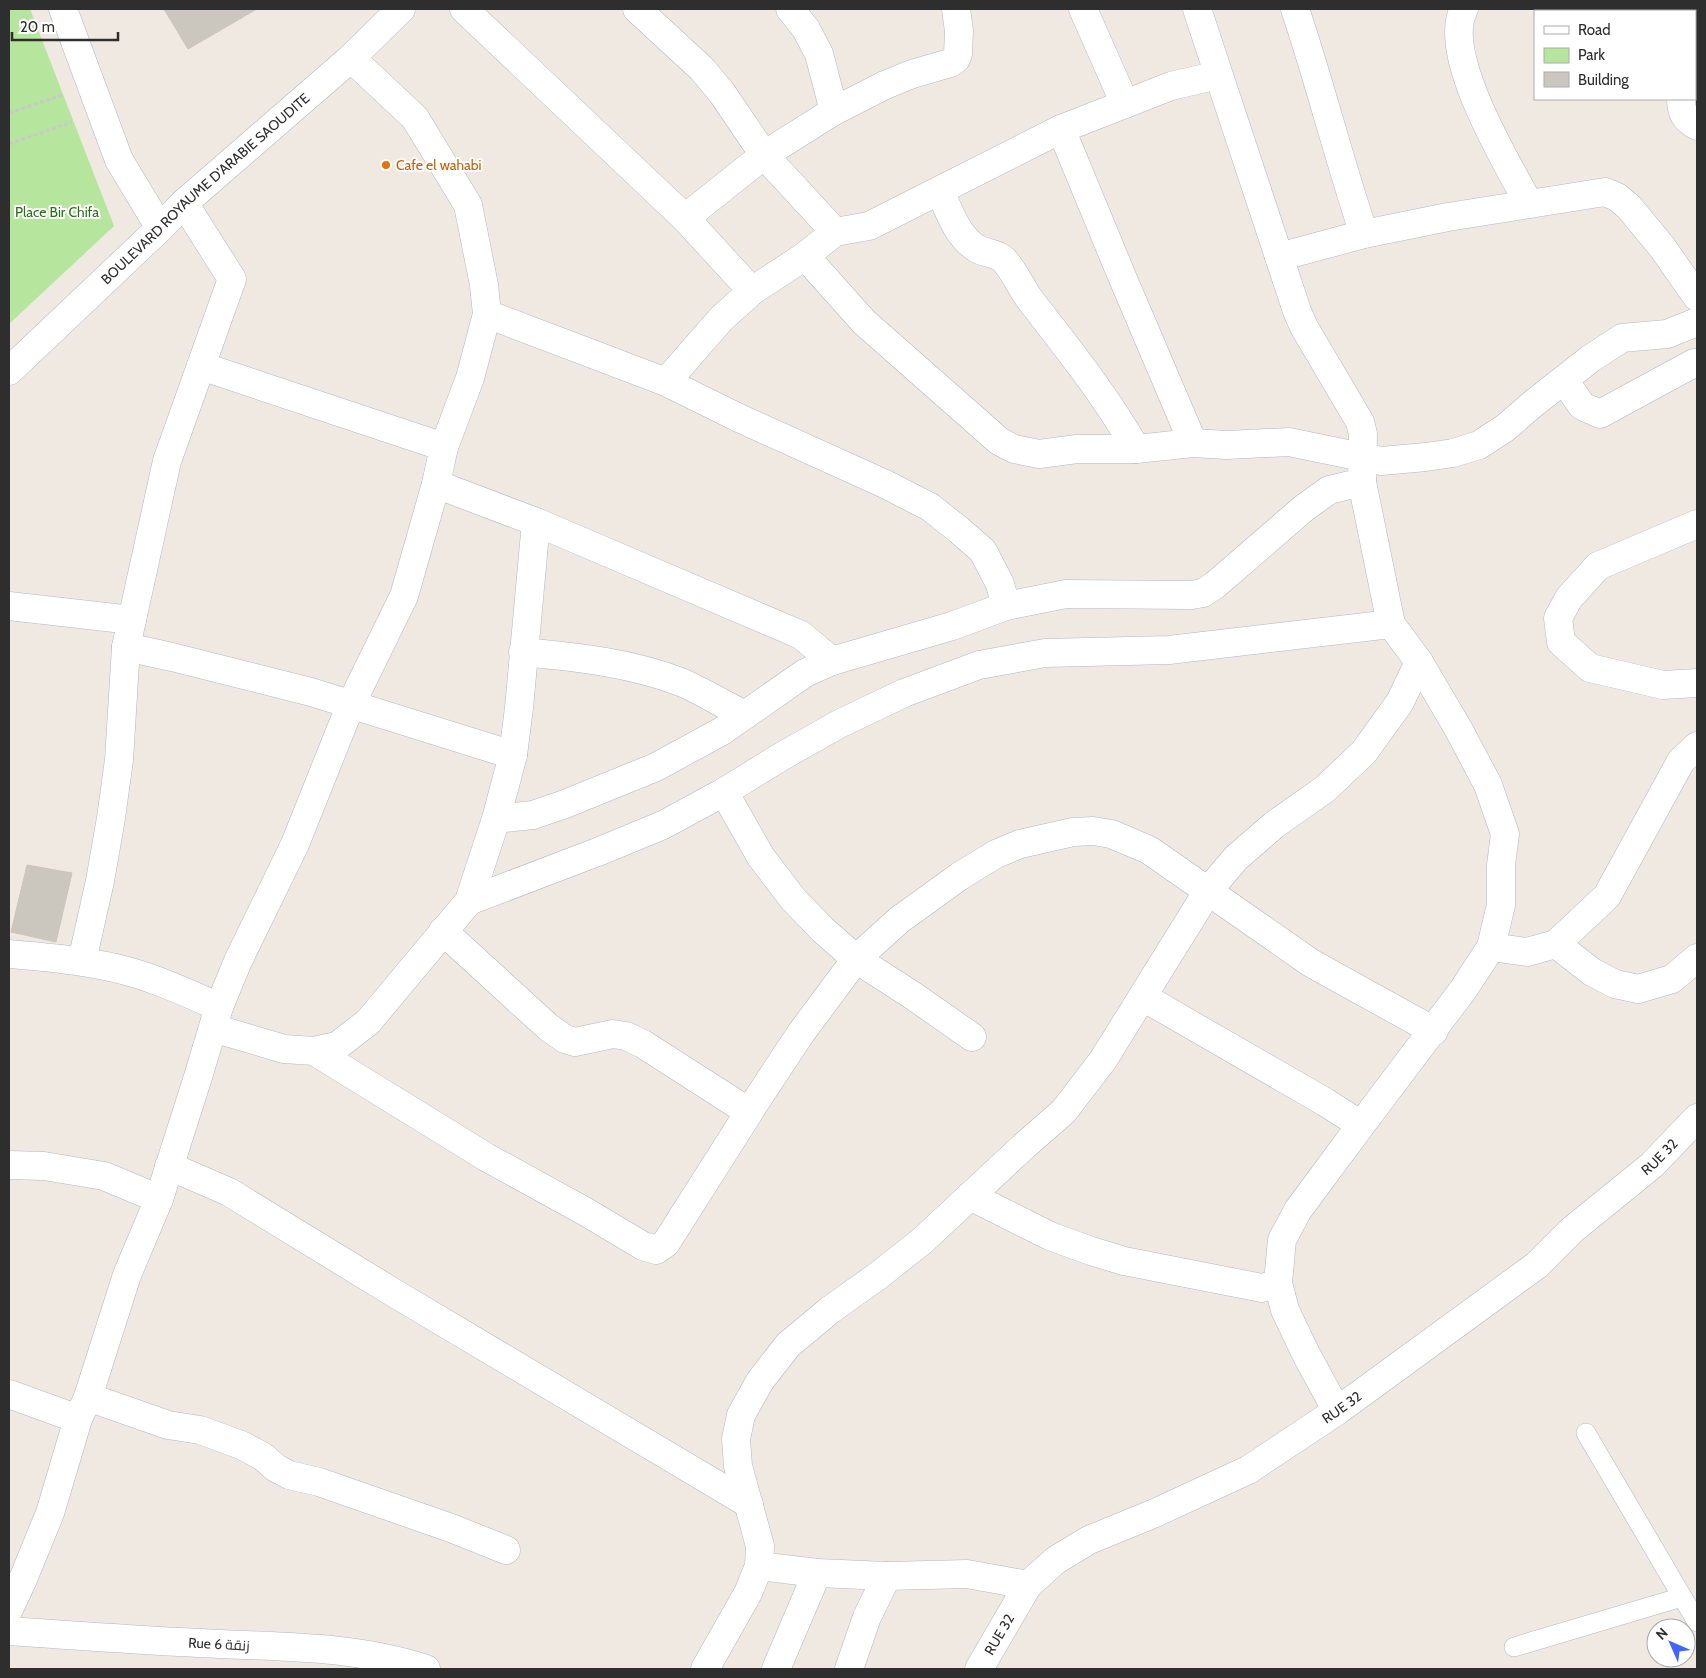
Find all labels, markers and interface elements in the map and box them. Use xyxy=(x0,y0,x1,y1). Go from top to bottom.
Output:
scale bar xyxy=(12,10,119,42)
legend xyxy=(1534,10,1696,100)
text: 20 m xyxy=(20,18,55,36)
text: Road xyxy=(1578,21,1611,39)
text: Park xyxy=(1578,46,1605,64)
text: Building xyxy=(1578,71,1629,89)
street label: BOULEVARD ROYAUME D'ARABIE SAOUDITE xyxy=(97,89,313,288)
place label: Cafe el wahabi xyxy=(396,156,482,174)
marker: Cafe el wahabi xyxy=(380,159,392,171)
park label: Place Bir Chifa xyxy=(15,203,99,221)
street label: RUE 32 xyxy=(1638,1135,1681,1179)
street label: RUE 32 xyxy=(1319,1387,1365,1427)
street label: RUE 32 xyxy=(980,1611,1018,1658)
north arrow xyxy=(1646,1618,1696,1668)
text: N xyxy=(1652,1624,1672,1644)
street label: Rue 6 زنقة xyxy=(188,1633,250,1655)

